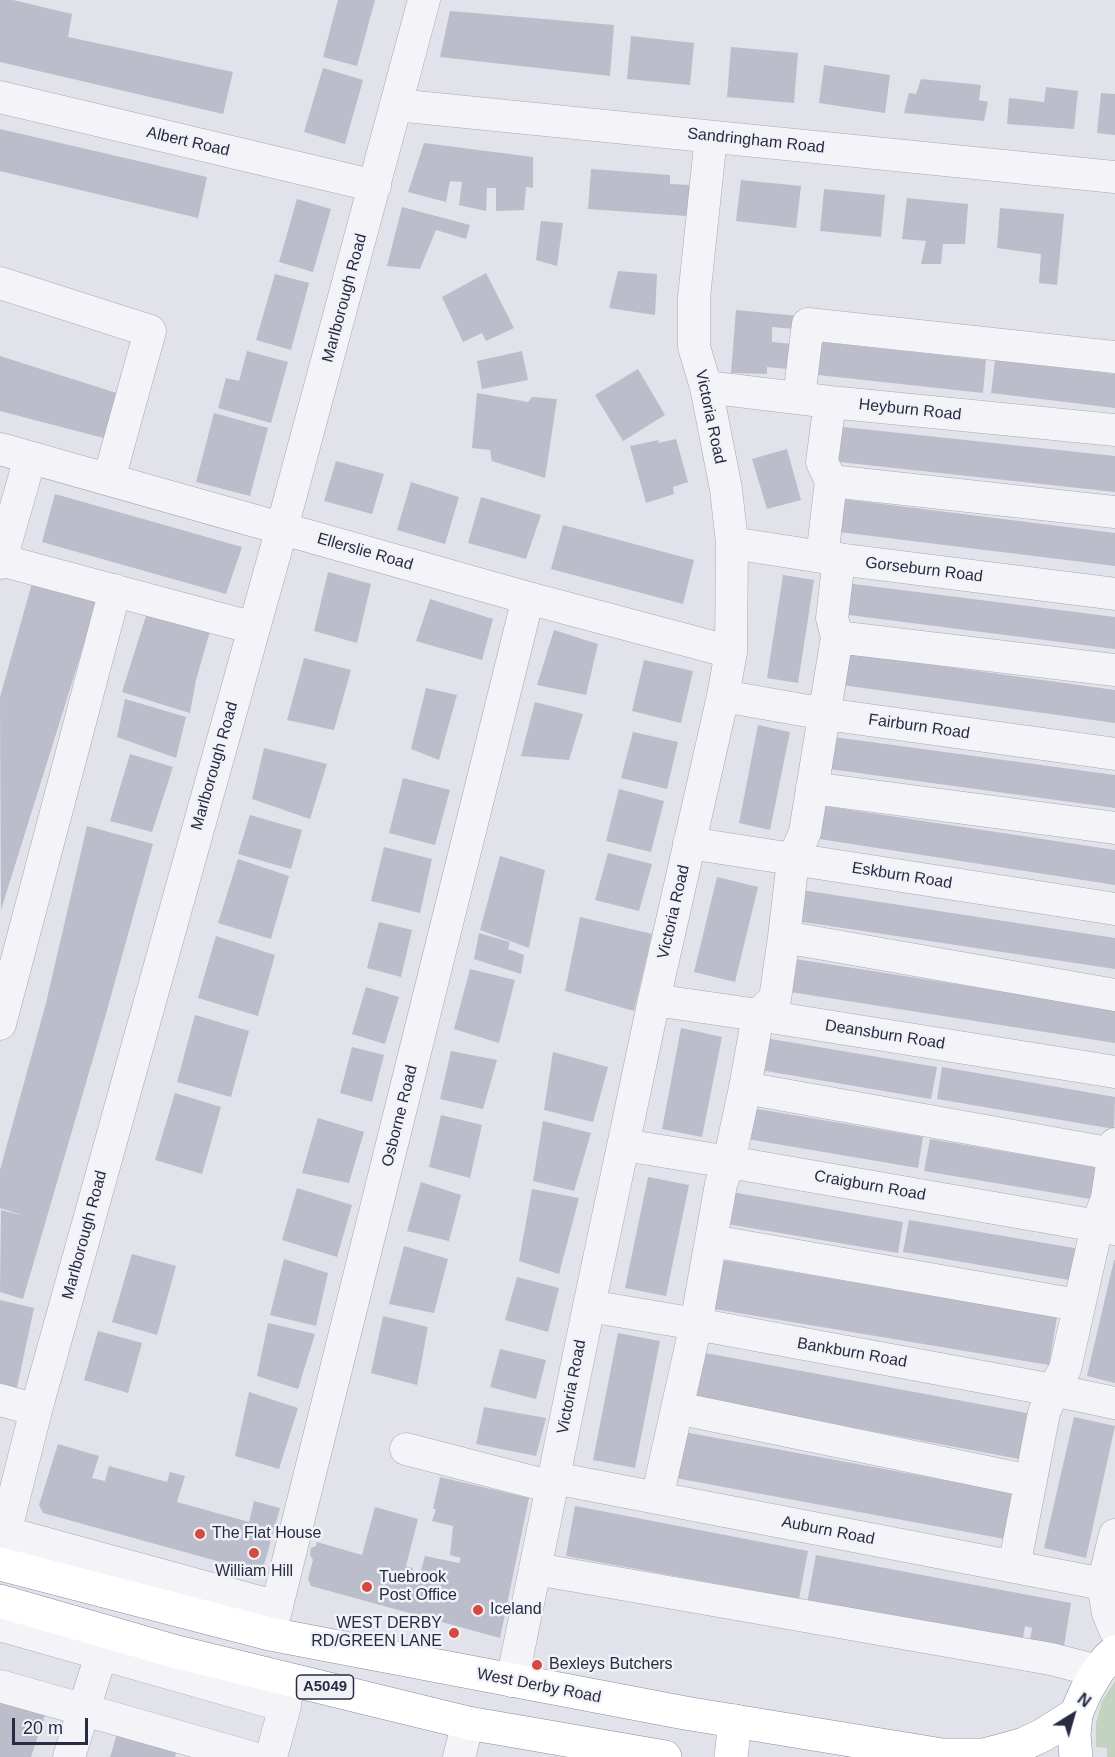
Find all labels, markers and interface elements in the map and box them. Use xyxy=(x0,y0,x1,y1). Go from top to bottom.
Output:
street label: Albert Road xyxy=(145,123,231,161)
street label: Sandringham Road xyxy=(686,124,826,158)
street label: Marlborough Road xyxy=(319,232,371,364)
street label: Victoria Road xyxy=(691,368,729,466)
street label: Heyburn Road xyxy=(858,395,962,425)
street label: Ellerslie Road xyxy=(315,529,415,575)
street label: Gorseburn Road xyxy=(864,553,984,587)
street label: Marlborough Road xyxy=(188,700,242,832)
street label: Fairburn Road xyxy=(867,710,971,744)
street label: Eskburn Road xyxy=(850,859,954,893)
street label: Victoria Road xyxy=(654,863,694,961)
street label: Deansburn Road xyxy=(824,1016,946,1054)
street label: Osborne Road xyxy=(378,1063,422,1169)
street label: Craigburn Road xyxy=(813,1167,927,1205)
street label: Marlborough Road xyxy=(59,1169,111,1301)
street label: Bankburn Road xyxy=(796,1334,908,1372)
street label: Victoria Road xyxy=(553,1338,591,1436)
street label: Auburn Road xyxy=(780,1513,876,1549)
place label: The Flat House xyxy=(212,1524,321,1544)
marker: The Flat House xyxy=(193,1527,207,1541)
marker: William Hill xyxy=(247,1546,261,1560)
place label: William Hill xyxy=(215,1562,293,1582)
place label: Tuebrook Post Office xyxy=(379,1568,457,1606)
marker: Tuebrook Post Office xyxy=(360,1580,374,1594)
place label: Iceland xyxy=(490,1600,542,1620)
marker: Iceland xyxy=(471,1603,485,1617)
place label: WEST DERBY RD/GREEN LANE xyxy=(311,1614,442,1652)
marker: WEST DERBY RD/GREEN LANE xyxy=(447,1626,461,1640)
place label: Bexleys Butchers xyxy=(549,1655,673,1675)
marker: Bexleys Butchers xyxy=(530,1658,544,1672)
street label: West Derby Road xyxy=(475,1665,603,1707)
road number: A5049 xyxy=(296,1675,354,1699)
north arrow xyxy=(1043,1685,1103,1745)
text: N xyxy=(1074,1690,1094,1710)
scale bar xyxy=(15,1706,92,1744)
text: 20 m xyxy=(23,1718,63,1738)

